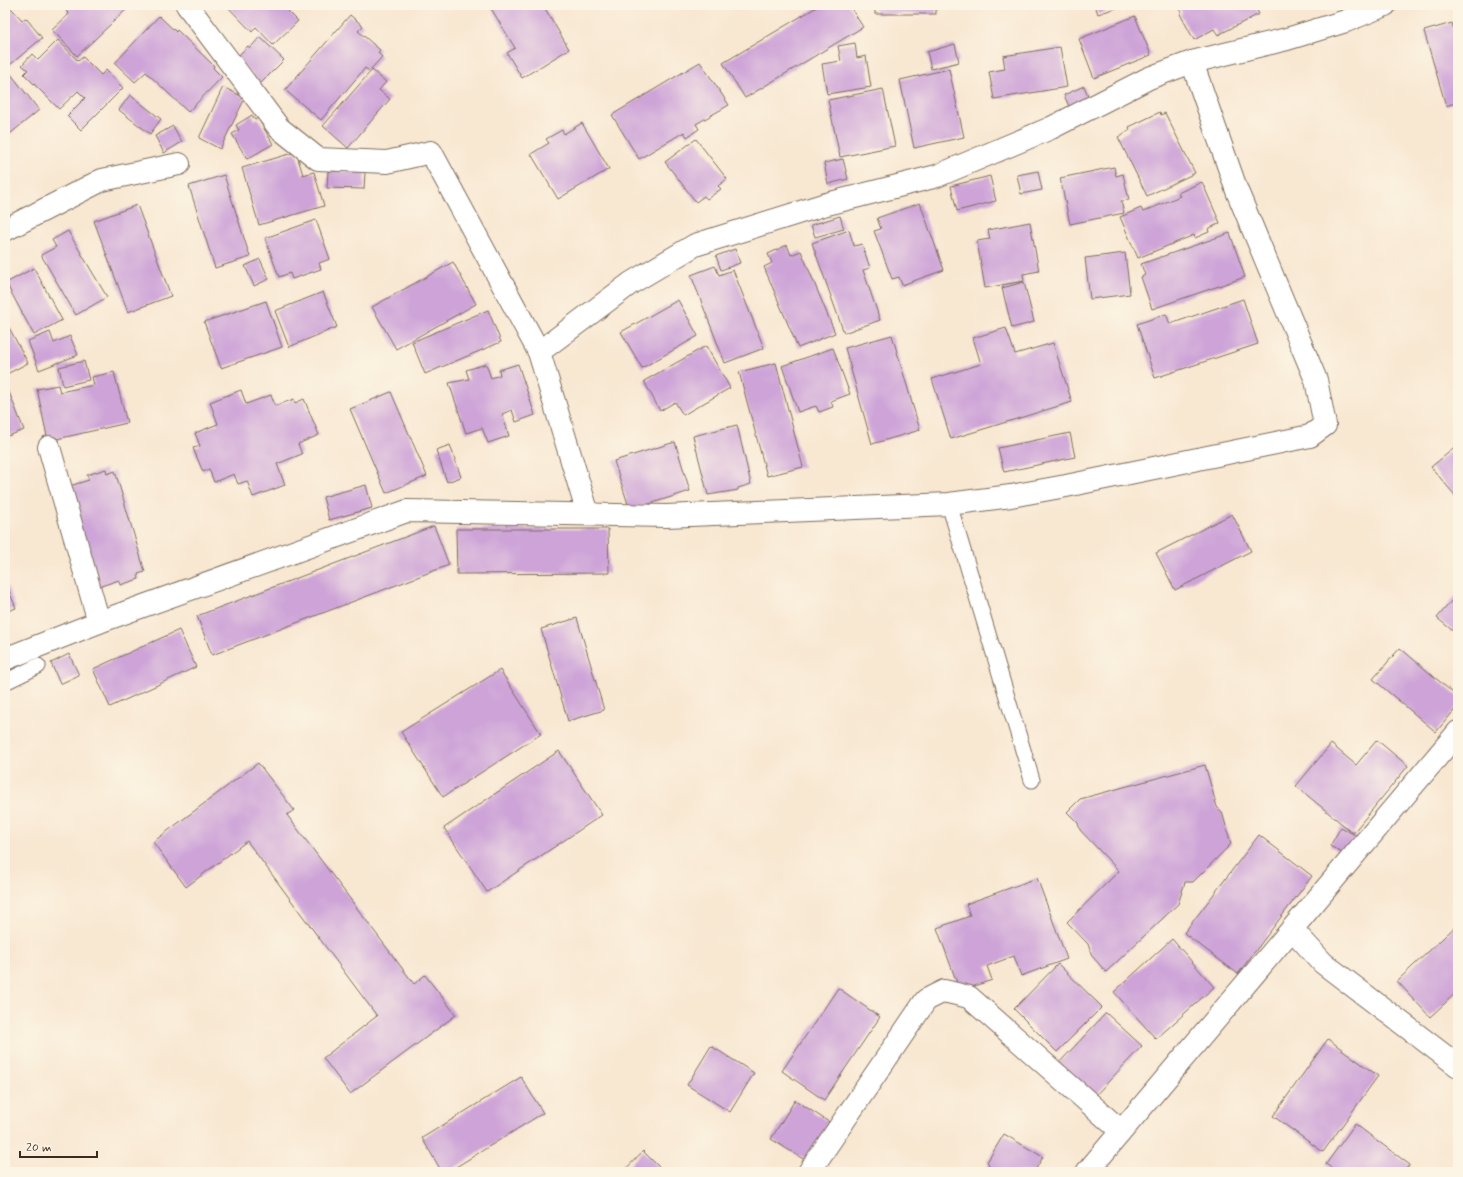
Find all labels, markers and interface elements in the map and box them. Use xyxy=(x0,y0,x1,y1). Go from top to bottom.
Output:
scale bar xyxy=(20,1133,97,1159)
text: 20 m xyxy=(26,1140,52,1156)

